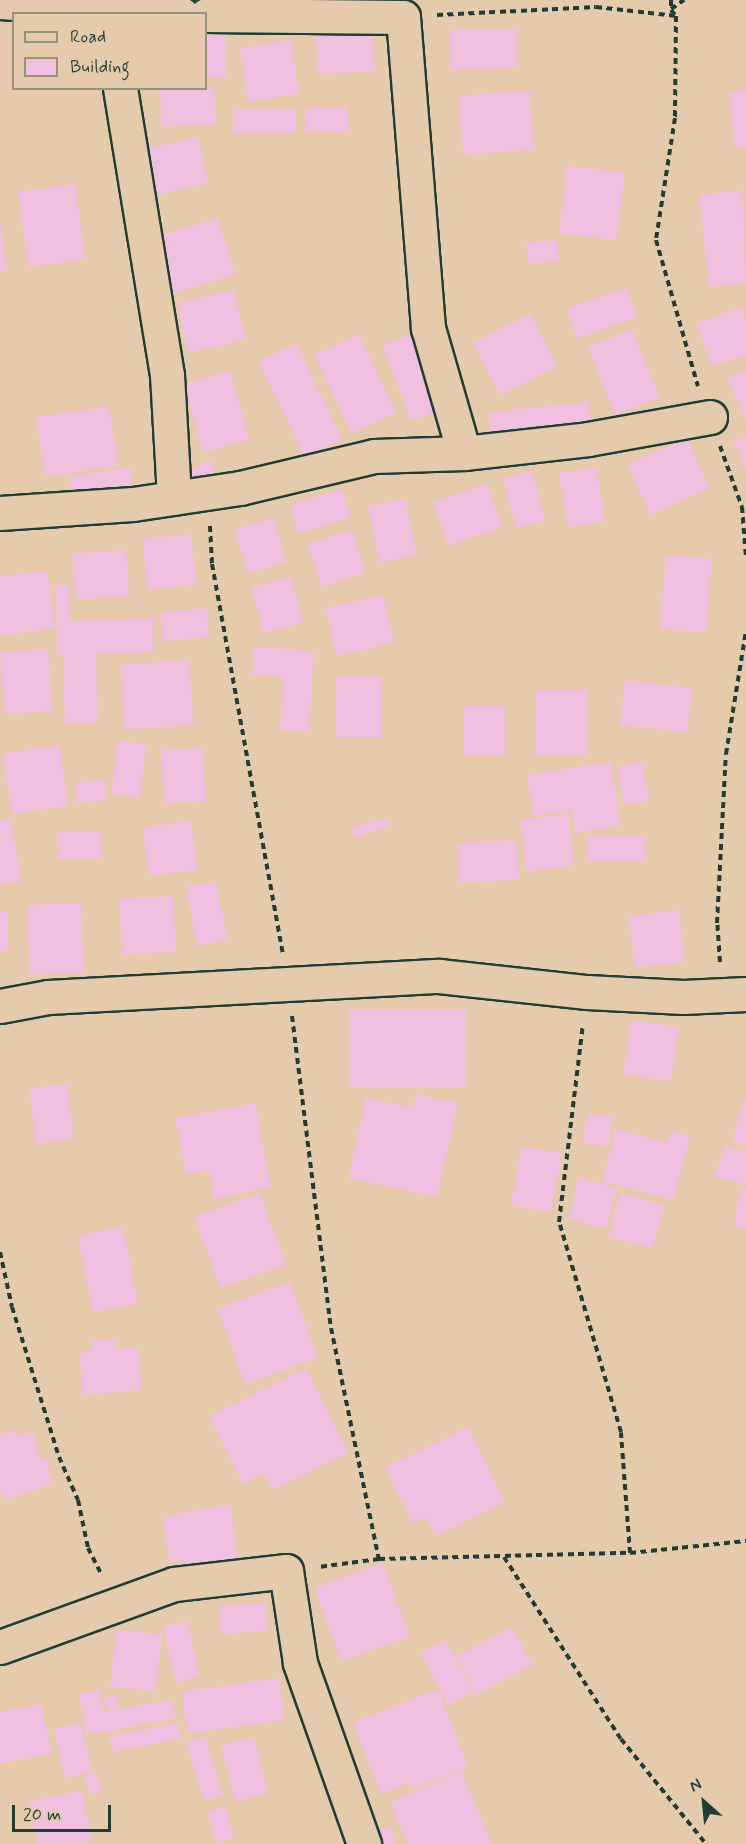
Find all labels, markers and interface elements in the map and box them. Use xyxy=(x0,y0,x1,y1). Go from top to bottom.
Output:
legend xyxy=(12,12,207,90)
text: Road xyxy=(70,25,106,49)
text: Building xyxy=(70,55,130,79)
north arrow xyxy=(674,1772,734,1832)
text: N xyxy=(686,1774,705,1797)
scale bar xyxy=(15,1793,114,1831)
text: 20 m xyxy=(23,1803,61,1827)

